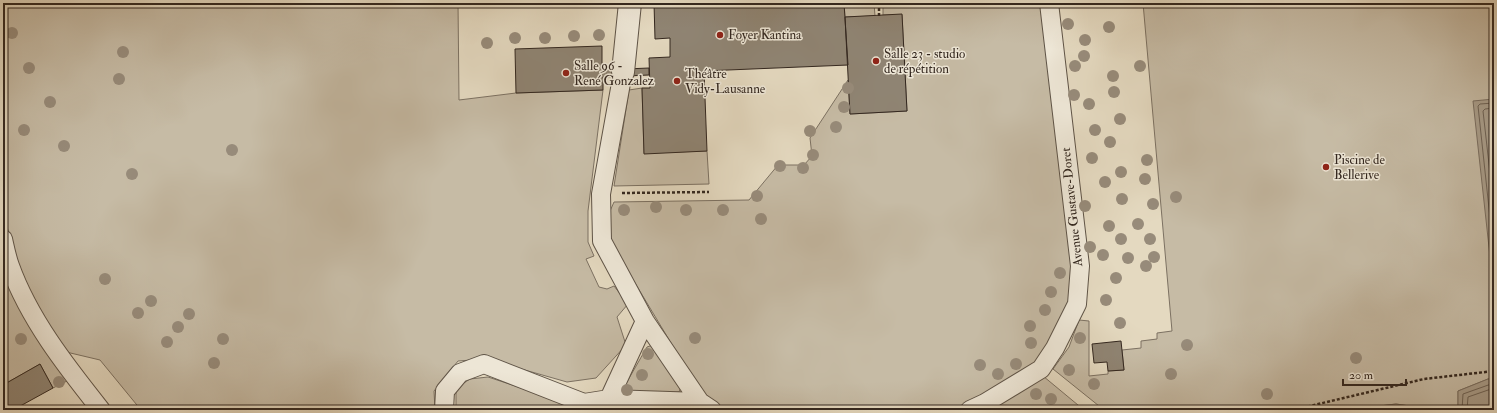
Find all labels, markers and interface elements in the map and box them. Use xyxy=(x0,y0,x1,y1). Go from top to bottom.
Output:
place label: Foyer Kantina xyxy=(728,27,802,44)
marker: Foyer Kantina xyxy=(715,30,725,40)
place label: Salle 23 - studio de répétition xyxy=(884,46,965,78)
marker: Salle 23 - studio de répétition xyxy=(871,56,881,66)
place label: Salle 96 - René Gonzalez xyxy=(574,58,655,89)
place label: Théâtre Vidy-Lausanne xyxy=(685,66,766,98)
marker: Salle 96 - René Gonzalez xyxy=(561,68,571,78)
marker: Théâtre Vidy-Lausanne xyxy=(672,76,682,86)
street label: Avenue Gustave-Doret xyxy=(1058,147,1086,268)
place label: Piscine de Bellerive xyxy=(1334,152,1385,183)
marker: Piscine de Bellerive xyxy=(1321,162,1331,172)
scale bar xyxy=(1343,361,1406,387)
text: 20 m xyxy=(1349,368,1374,383)

